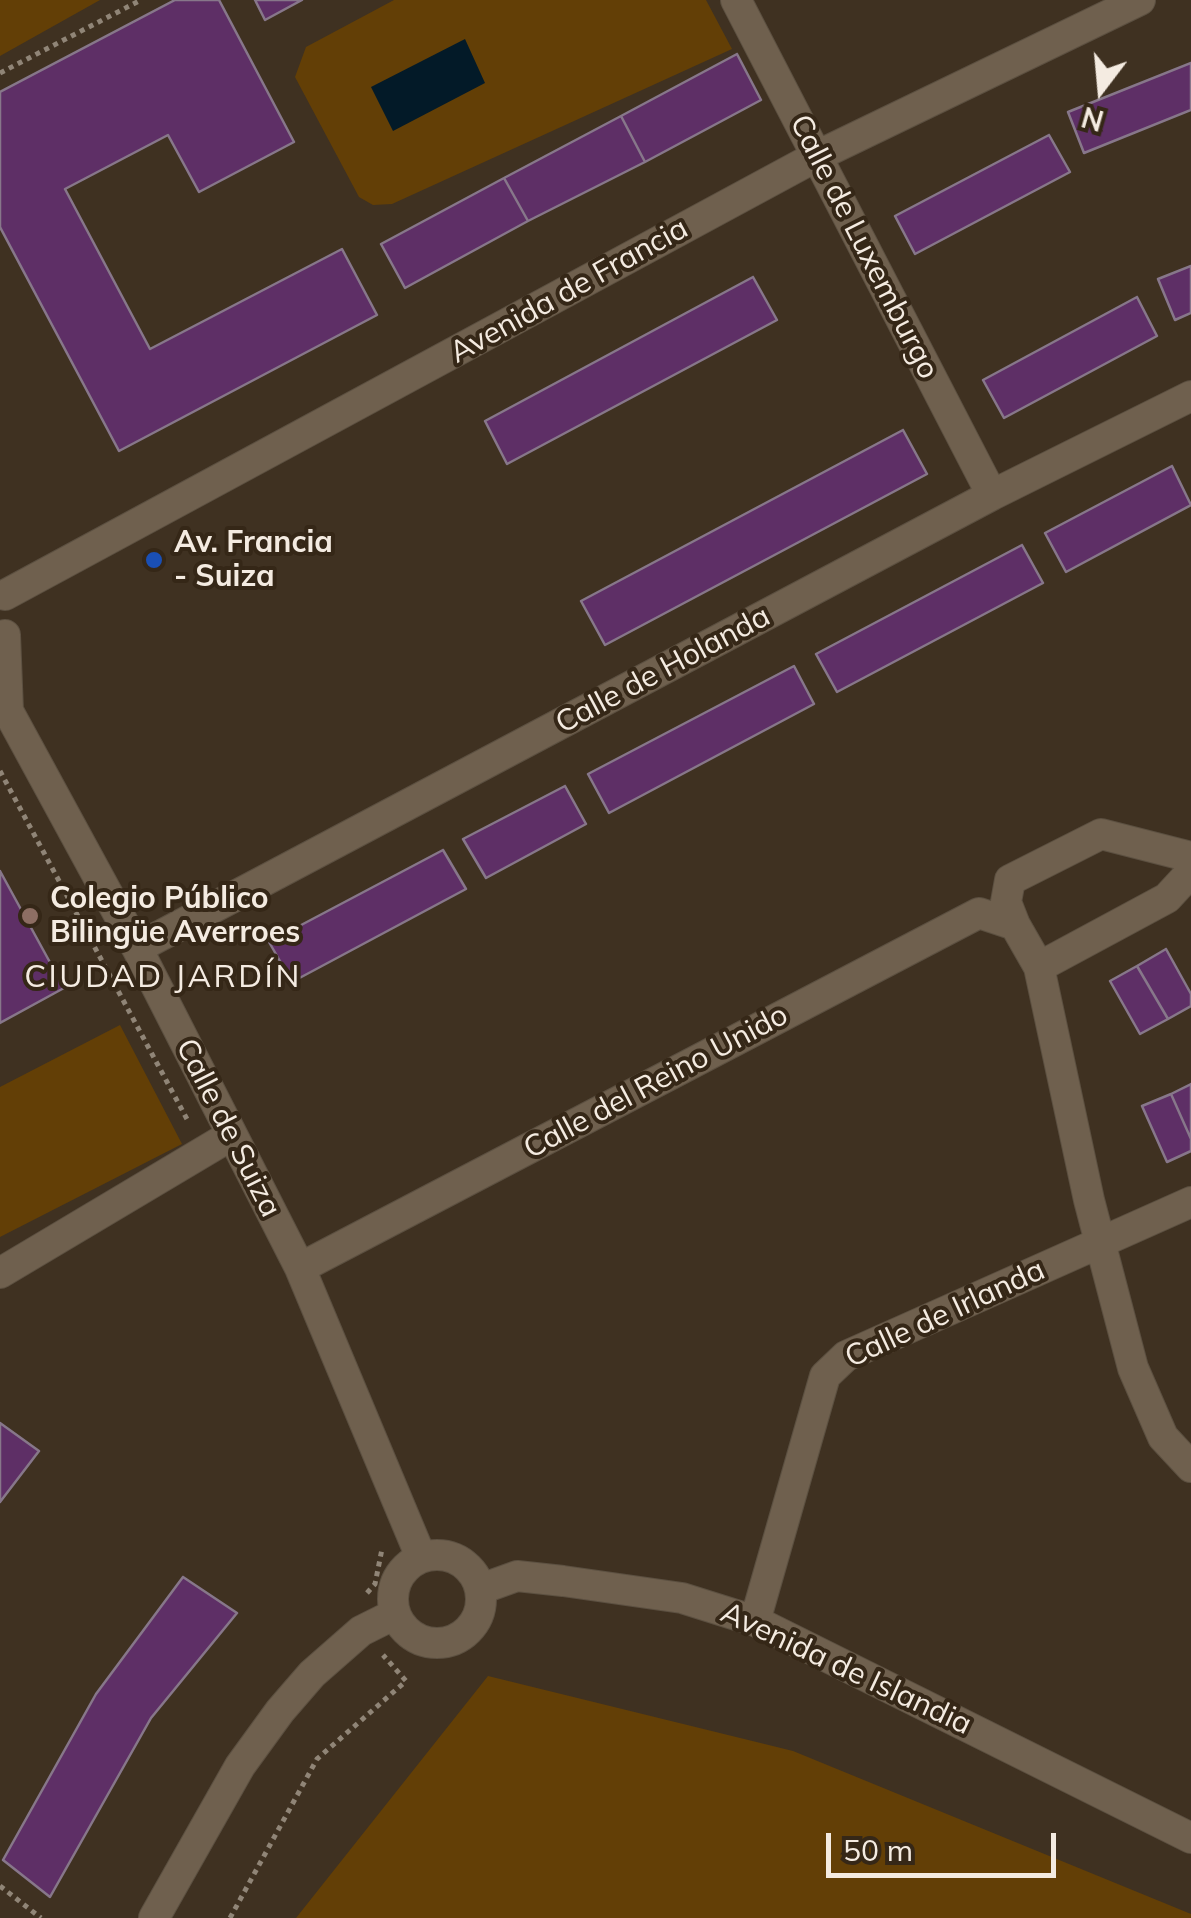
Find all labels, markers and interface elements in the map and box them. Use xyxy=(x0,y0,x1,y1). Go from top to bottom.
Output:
north arrow xyxy=(1051,40,1151,140)
text: N xyxy=(1078,100,1108,139)
street label: Calle de Luxemburgo xyxy=(782,109,946,385)
street label: Avenida de Francia xyxy=(444,211,694,371)
place label: Av. Francia - Suiza xyxy=(174,525,333,596)
marker: Av. Francia - Suiza xyxy=(143,549,165,571)
street label: Calle de Holanda xyxy=(550,598,776,742)
place label: Colegio Público Bilingüe Averroes xyxy=(50,881,300,952)
marker: Colegio Público Bilingüe Averroes xyxy=(19,905,41,927)
district label: CIUDAD JARDÍN xyxy=(24,958,302,996)
street label: Calle del Reino Unido xyxy=(518,997,794,1167)
street label: Calle de Suiza xyxy=(168,1033,288,1223)
street label: Calle de Irlanda xyxy=(840,1252,1050,1376)
street label: Avenida de Islandia xyxy=(715,1595,977,1743)
scale bar xyxy=(831,1813,1061,1875)
text: 50 m xyxy=(843,1831,913,1869)

